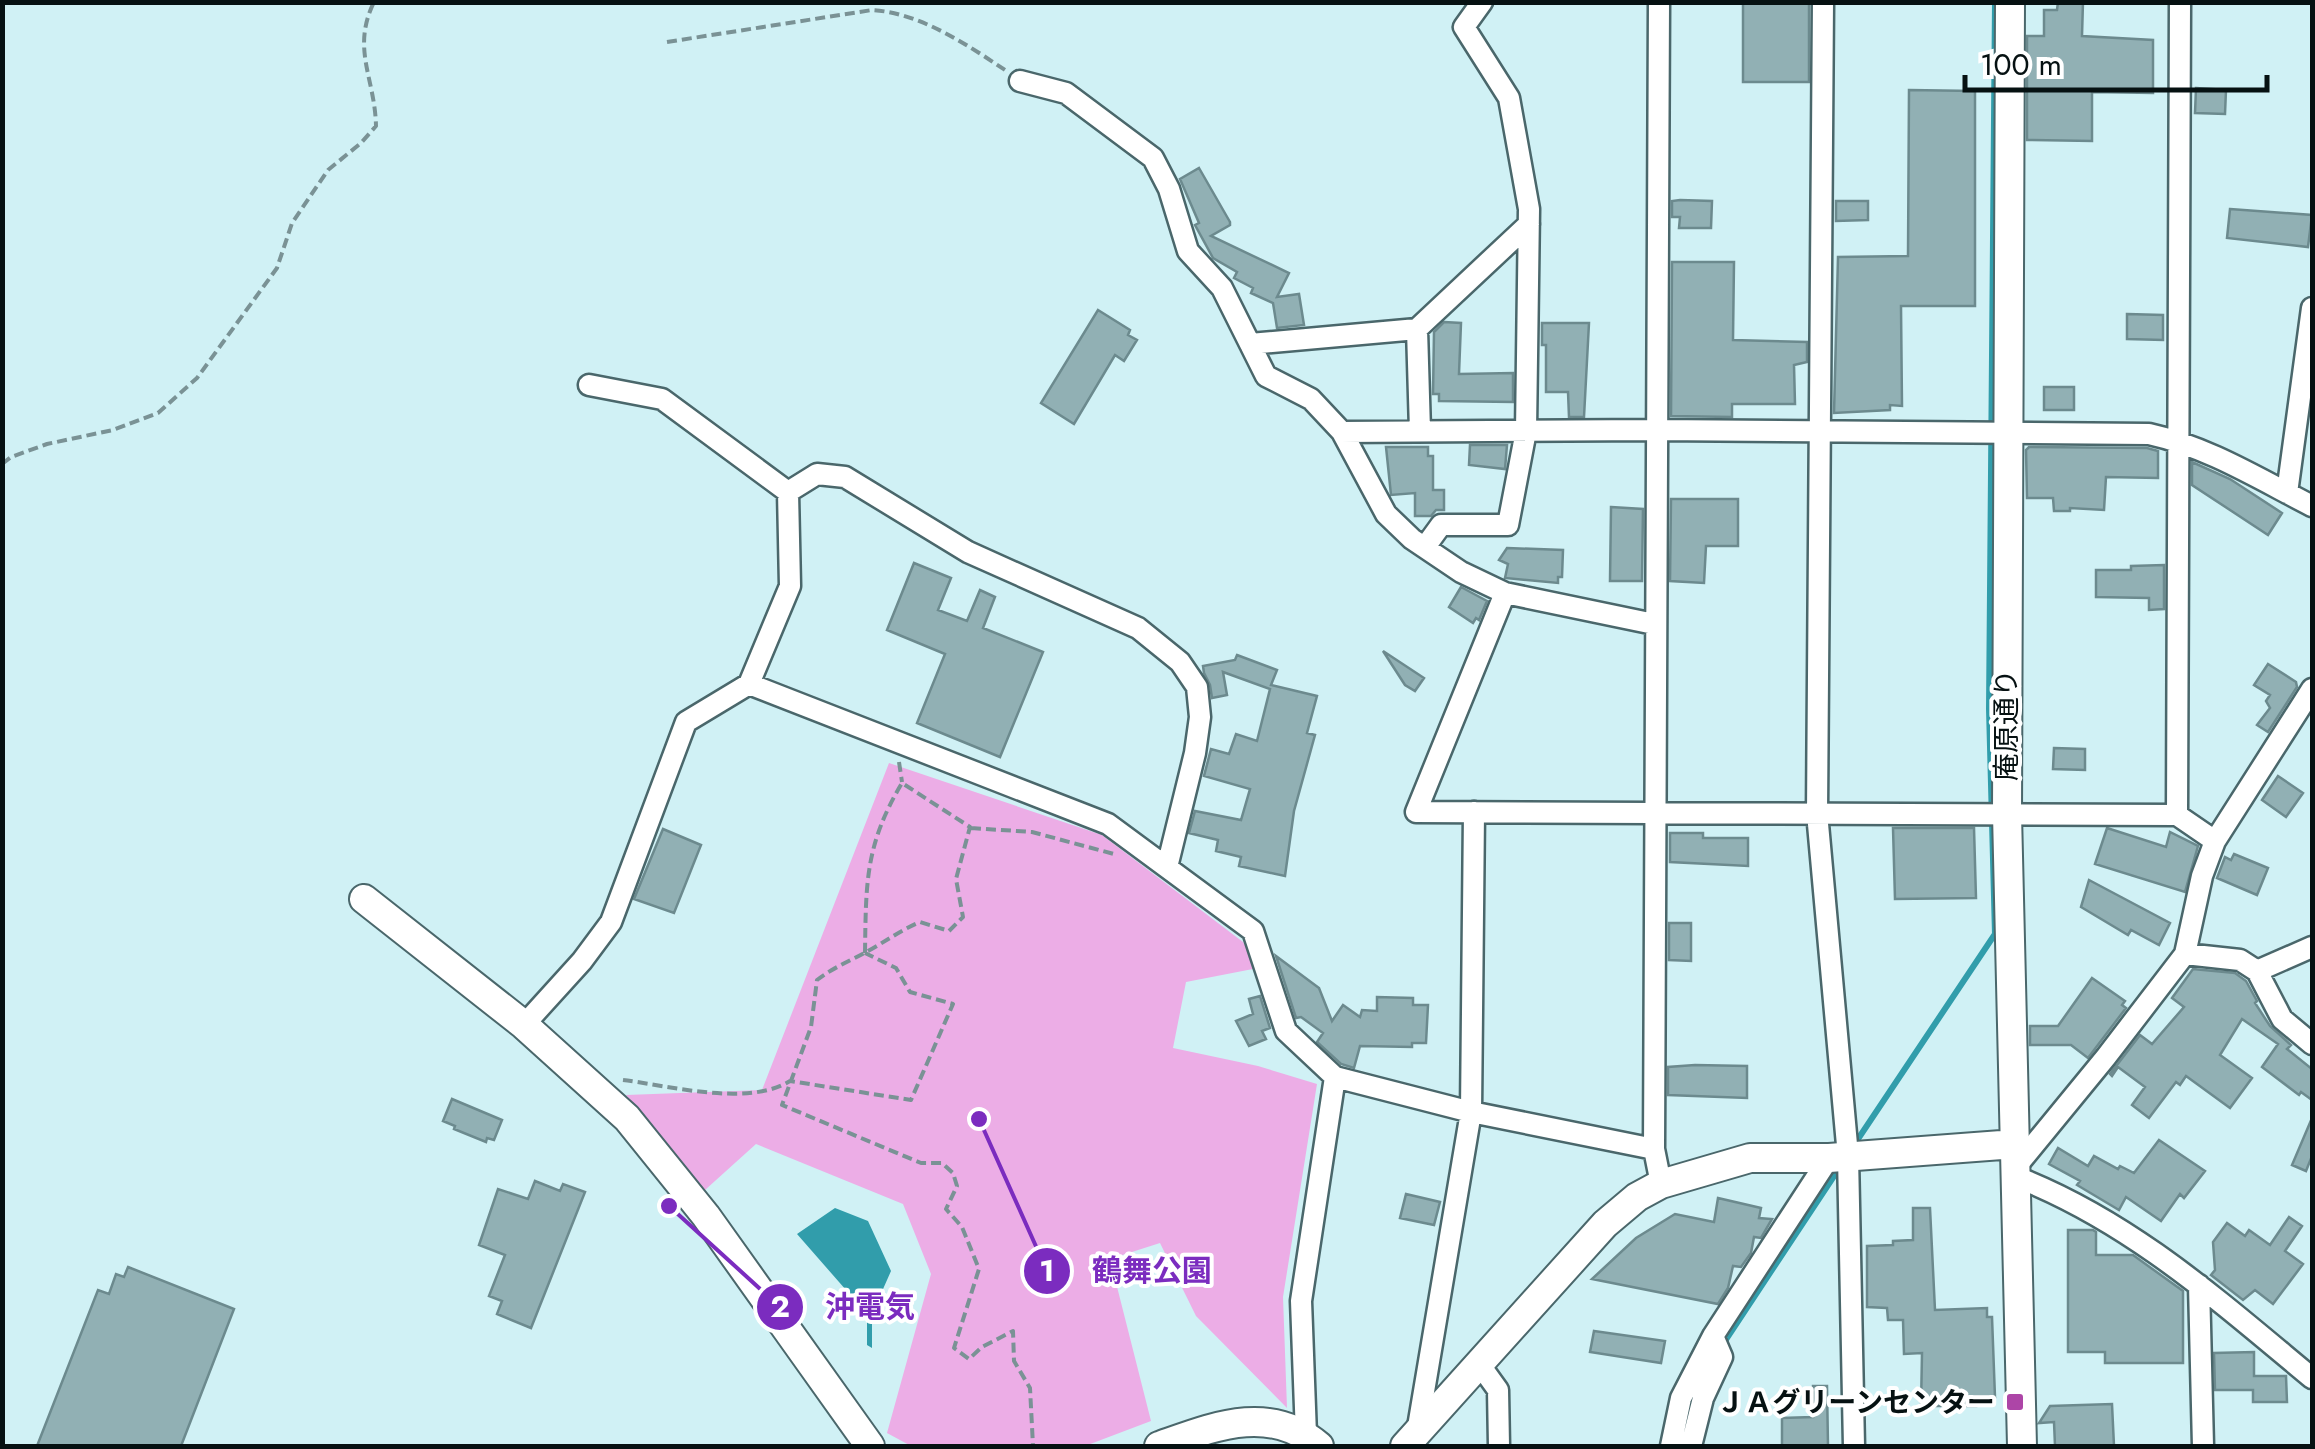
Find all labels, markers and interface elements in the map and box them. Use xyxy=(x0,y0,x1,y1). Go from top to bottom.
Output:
scale bar xyxy=(1965,30,2268,92)
text: 100 m xyxy=(1980,43,2062,86)
street label: 庵原通り xyxy=(1986,669,2027,781)
callout: 鶴舞公園 xyxy=(1022,1241,1232,1301)
text: 1 xyxy=(1039,1249,1055,1292)
text: 鶴舞公園 xyxy=(1092,1249,1212,1292)
callout: 沖電気 xyxy=(755,1277,935,1337)
text: 2 xyxy=(770,1285,790,1328)
text: 沖電気 xyxy=(825,1285,915,1328)
place label: ＪＡグリーンセンター xyxy=(1716,1382,1995,1423)
marker: ＪＡグリーンセンター xyxy=(2004,1391,2026,1413)

